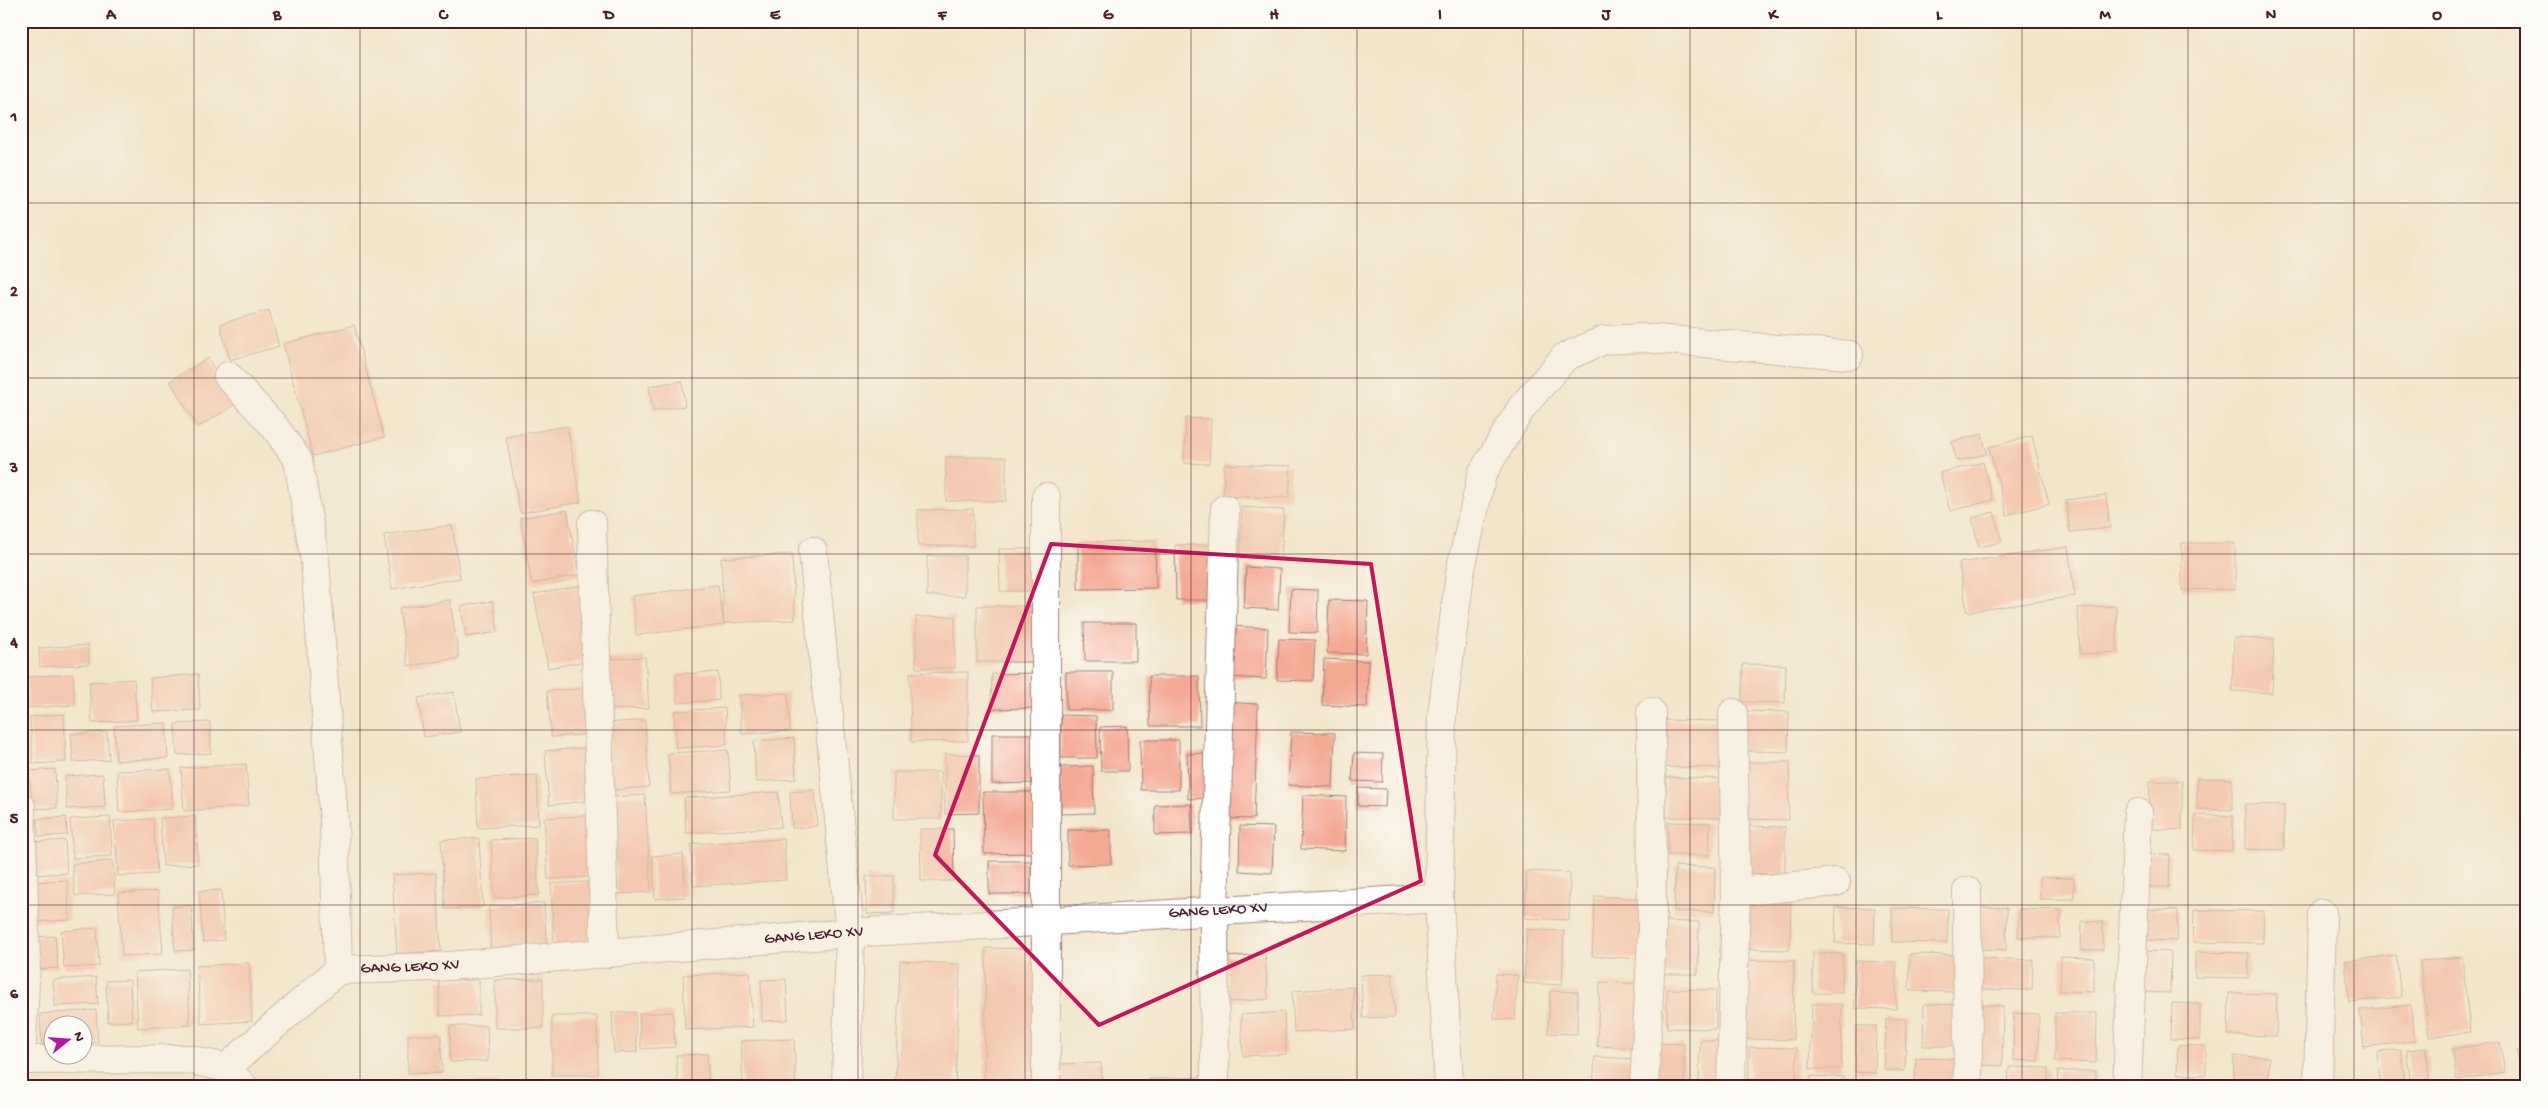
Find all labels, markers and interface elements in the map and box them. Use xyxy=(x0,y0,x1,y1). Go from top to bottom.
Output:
text: A xyxy=(105,7,117,26)
text: B xyxy=(272,7,282,26)
text: C xyxy=(438,7,449,26)
text: D xyxy=(602,7,615,26)
text: E xyxy=(770,7,781,26)
text: F xyxy=(937,7,948,26)
text: G xyxy=(1103,7,1114,26)
text: H xyxy=(1269,7,1279,26)
text: I xyxy=(1438,7,1442,26)
text: J xyxy=(1601,7,1612,26)
text: K xyxy=(1768,7,1780,26)
text: L xyxy=(1936,7,1943,26)
text: M xyxy=(2099,7,2111,26)
text: N xyxy=(2266,7,2277,26)
text: O xyxy=(2432,7,2442,26)
text: 1 xyxy=(10,109,17,128)
text: 2 xyxy=(10,284,18,303)
text: 3 xyxy=(9,460,18,479)
text: 4 xyxy=(9,635,18,654)
text: 5 xyxy=(10,811,19,830)
street label: GANG LEKO XV xyxy=(1168,899,1268,924)
street label: GANG LEKO XV xyxy=(764,923,864,950)
street label: GANG LEKO XV xyxy=(360,956,461,979)
text: 6 xyxy=(10,986,19,1005)
north arrow xyxy=(42,1016,92,1066)
text: N xyxy=(69,1030,88,1044)

